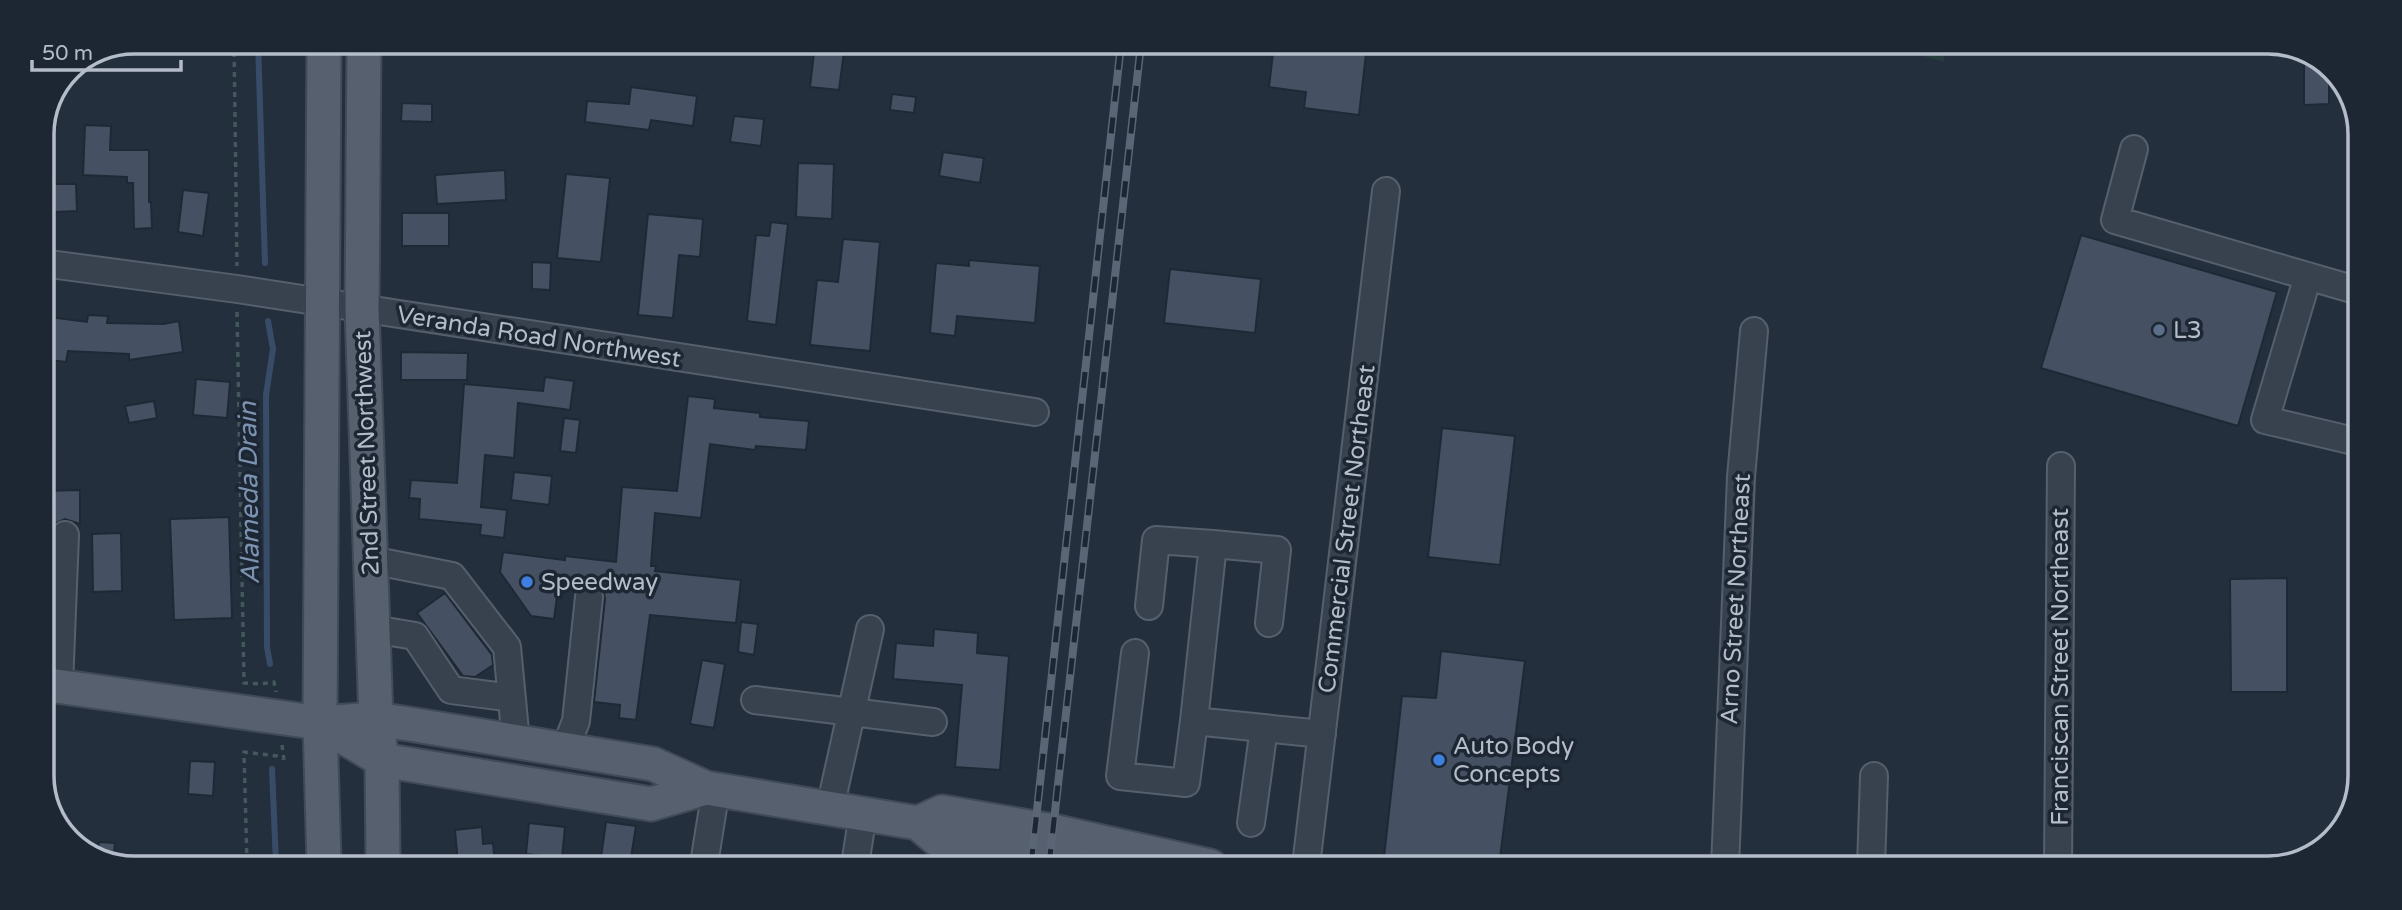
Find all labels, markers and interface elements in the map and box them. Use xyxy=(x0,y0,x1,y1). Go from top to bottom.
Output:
scale bar xyxy=(32,28,180,72)
text: 50 m xyxy=(42,41,93,66)
street label: Veranda Road Northwest xyxy=(395,300,683,374)
place label: L3 xyxy=(2173,316,2202,345)
marker: L3 xyxy=(2151,322,2167,338)
street label: 2nd Street Northwest xyxy=(348,330,386,576)
street label: Commercial Street Northeast xyxy=(1312,363,1382,695)
water label: Alameda Drain xyxy=(232,400,266,585)
street label: Arno Street Northeast xyxy=(1715,473,1757,725)
street label: Franciscan Street Northeast xyxy=(2046,508,2075,826)
place label: Speedway xyxy=(541,568,658,597)
marker: Speedway xyxy=(519,574,535,590)
place label: Auto Body Concepts xyxy=(1453,732,1574,789)
marker: Auto Body Concepts xyxy=(1431,752,1447,768)

